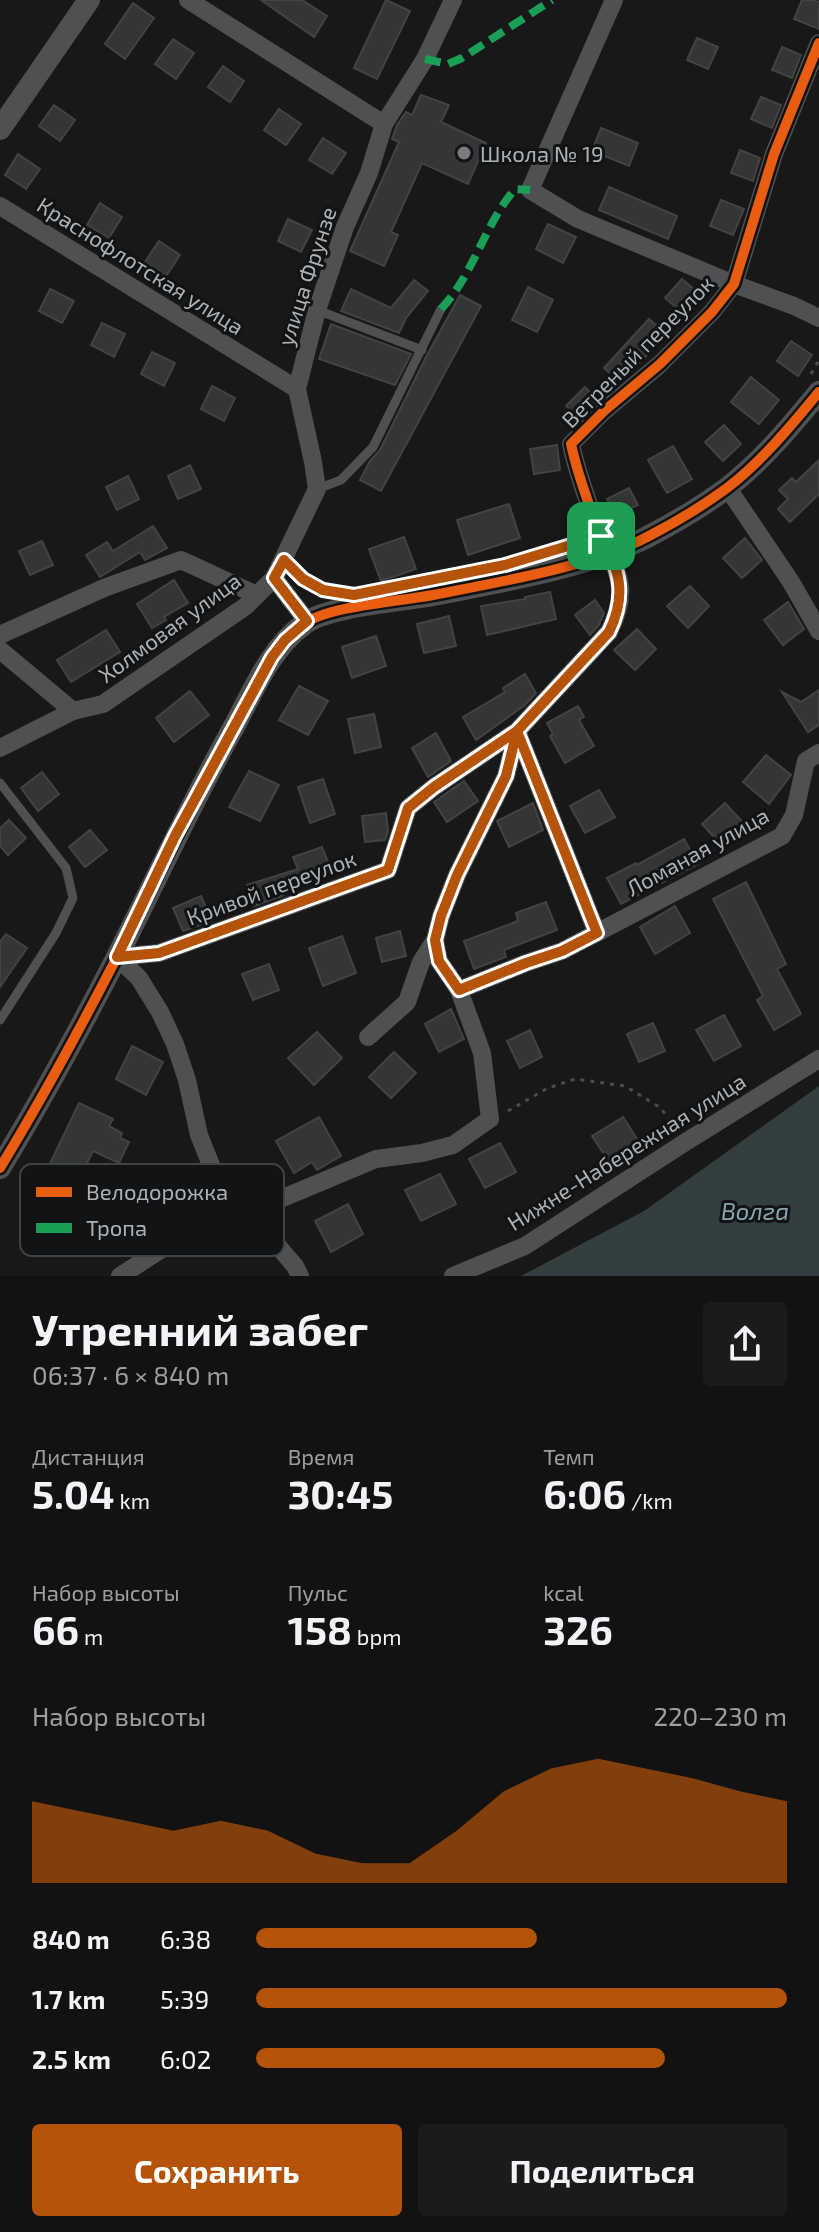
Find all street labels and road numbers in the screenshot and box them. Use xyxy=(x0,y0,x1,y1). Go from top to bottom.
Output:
street label: Краснофлотская улица xyxy=(32,191,249,340)
street label: улица Фрунзе xyxy=(271,203,342,349)
street label: Ветреный переулок xyxy=(556,270,719,433)
street label: Холмовая улица xyxy=(93,567,246,688)
street label: Ломаная улица xyxy=(621,801,773,902)
street label: Кривой переулок xyxy=(183,844,360,931)
street label: Нижне-Набережная улица xyxy=(502,1067,750,1236)

